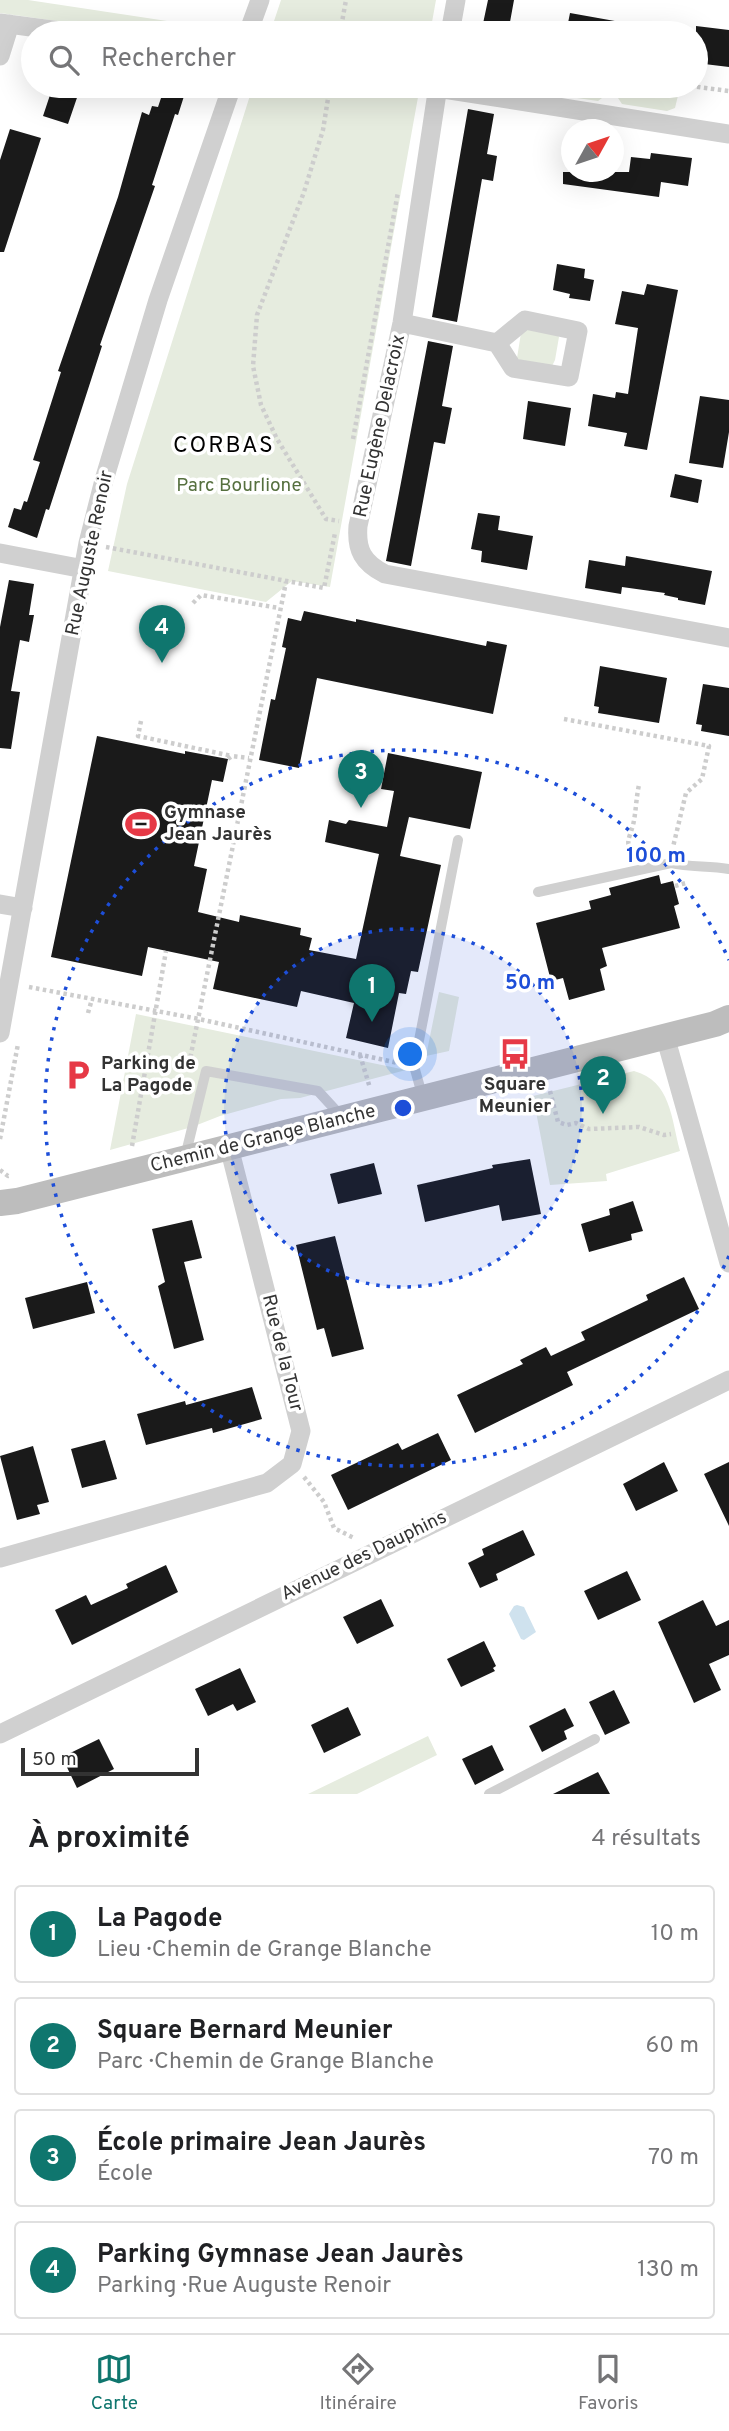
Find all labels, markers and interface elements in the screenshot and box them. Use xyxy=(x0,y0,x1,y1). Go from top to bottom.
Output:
search box xyxy=(21,21,708,98)
icon: search xyxy=(45,41,83,79)
text: Rechercher xyxy=(101,43,236,76)
north arrow xyxy=(561,119,624,182)
street label: Rue Eugène Delacroix xyxy=(349,332,411,520)
district label: CORBAS xyxy=(173,432,275,461)
street label: Rue Auguste Renoir xyxy=(61,468,119,638)
park label: Parc Bourlione xyxy=(176,474,302,498)
pin: 4 xyxy=(139,605,185,663)
pin: 3 xyxy=(338,750,384,808)
place label: Gymnase Jean Jaurès xyxy=(164,801,272,847)
sports icon: Gymnase Jean Jaurès xyxy=(124,807,158,841)
text: 100 m xyxy=(626,843,686,870)
pin: 1 xyxy=(349,964,395,1022)
text: 50 m xyxy=(505,970,555,997)
your location xyxy=(393,1037,427,1071)
bus stop icon: Square Meunier xyxy=(498,1037,532,1071)
place label: Parking de La Pagode xyxy=(101,1052,196,1098)
pin: 2 xyxy=(580,1056,626,1114)
parking icon: Parking de La Pagode xyxy=(61,1058,95,1092)
place label: Square Meunier xyxy=(479,1073,551,1119)
centre of rings xyxy=(391,1096,415,1120)
street label: Chemin de Grange Blanche xyxy=(148,1099,378,1179)
street label: Rue de la Tour xyxy=(256,1292,308,1415)
street label: Avenue des Dauphins xyxy=(277,1505,451,1607)
scale bar xyxy=(21,1745,200,1777)
text: 50 m xyxy=(32,1748,77,1772)
text: À proximité xyxy=(28,1821,190,1858)
text: 4 résultats xyxy=(592,1825,701,1854)
text: La Pagode xyxy=(97,1903,222,1936)
text: 1 xyxy=(48,1920,58,1949)
text: 10 m xyxy=(651,1920,699,1949)
text: Lieu · Chemin de Grange Blanche xyxy=(97,1936,432,1965)
text: Square Bernard Meunier xyxy=(97,2015,393,2048)
text: 2 xyxy=(46,2032,60,2061)
text: 60 m xyxy=(646,2032,699,2061)
text: Parc · Chemin de Grange Blanche xyxy=(97,2048,434,2077)
text: École primaire Jean Jaurès xyxy=(97,2127,426,2160)
text: 3 xyxy=(46,2144,60,2173)
text: 70 m xyxy=(648,2144,699,2173)
text: École xyxy=(97,2160,153,2189)
text: Parking Gymnase Jean Jaurès xyxy=(97,2239,464,2272)
text: 4 xyxy=(46,2256,60,2285)
text: 130 m xyxy=(637,2256,699,2285)
text: Parking · Rue Auguste Renoir xyxy=(97,2272,391,2301)
tab: Carte xyxy=(91,2350,138,2416)
tab: Itinéraire xyxy=(319,2350,397,2416)
tab: Favoris xyxy=(578,2350,638,2416)

